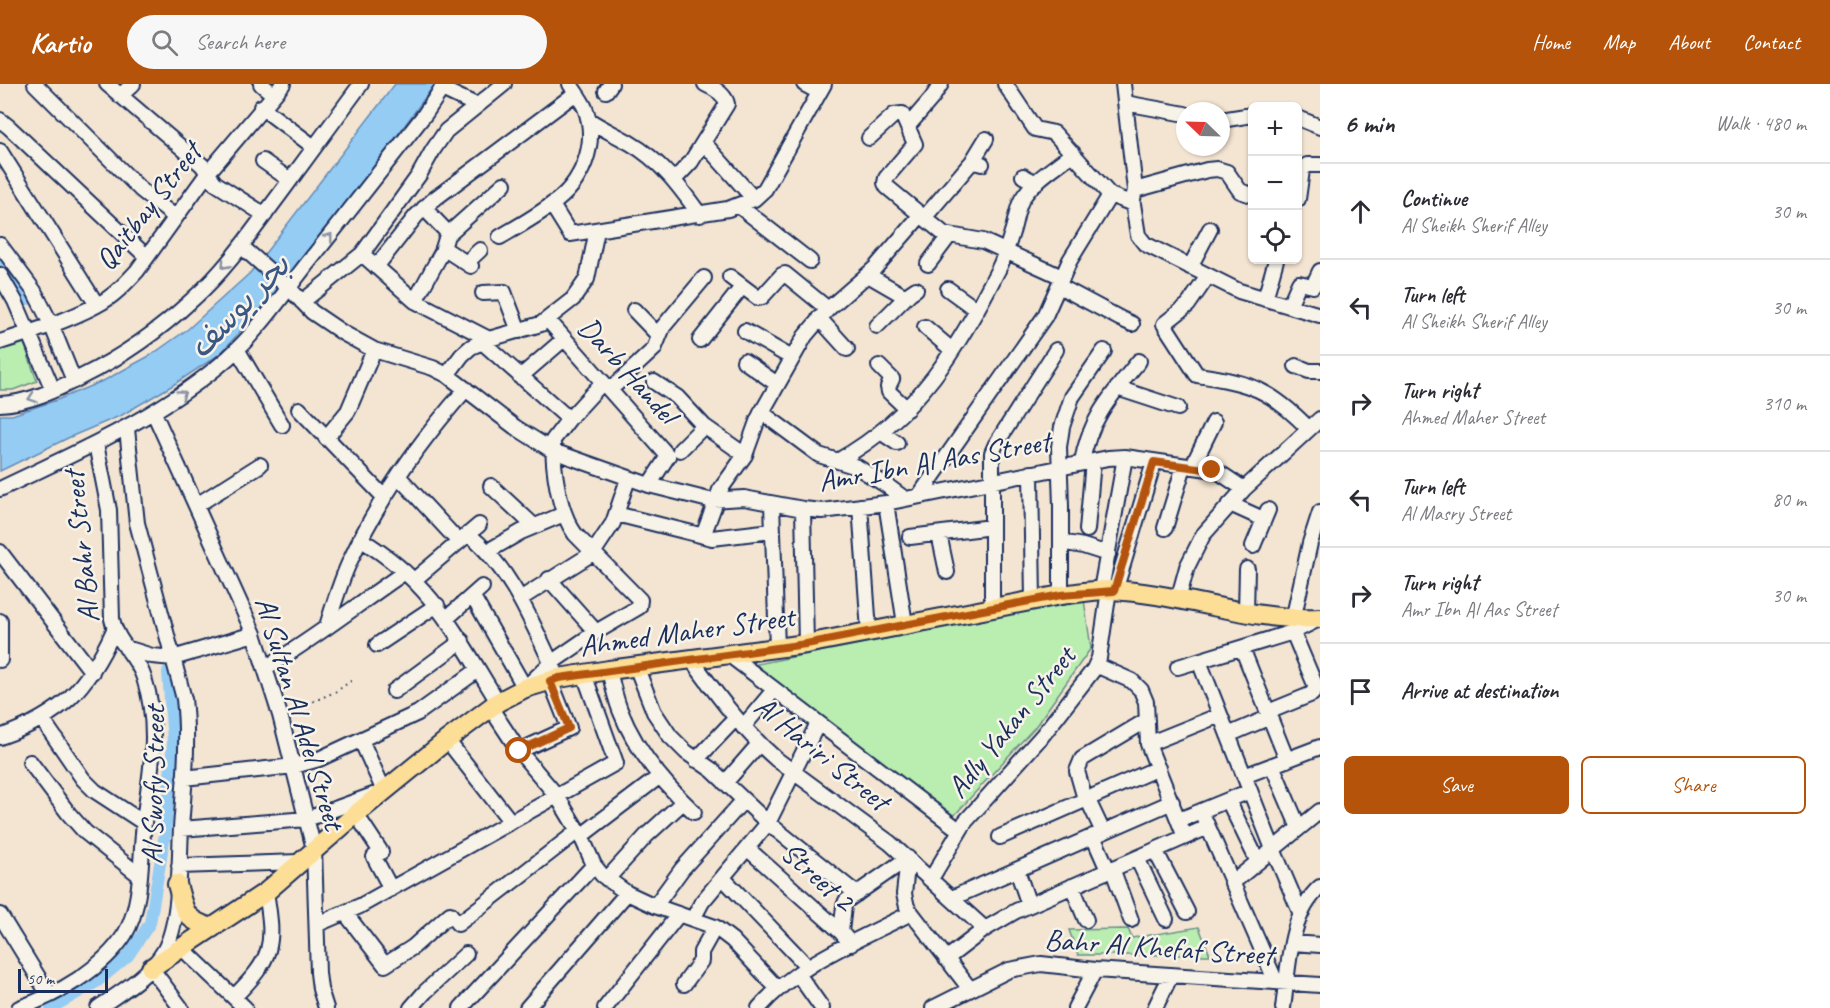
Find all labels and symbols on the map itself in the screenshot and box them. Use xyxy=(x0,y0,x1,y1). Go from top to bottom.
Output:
north arrow xyxy=(1176,102,1230,156)
street label: Qaitbay Street xyxy=(86,131,212,278)
one-way arrow xyxy=(321,233,332,244)
water label: بحر يوسف xyxy=(180,244,300,367)
one-way arrow xyxy=(221,258,232,269)
street label: Darb Handel xyxy=(570,309,689,435)
one-way arrow xyxy=(27,390,38,403)
one-way arrow xyxy=(175,390,186,401)
street label: Amr Ibn Al Aas Street xyxy=(815,421,1057,500)
route end xyxy=(1198,456,1224,482)
street label: Al Bahr Street xyxy=(54,465,108,625)
street label: Al Sultan Al Adel Street xyxy=(247,592,354,837)
street label: Ahmed Maher Street xyxy=(577,597,800,665)
street label: Adly Yakan Street xyxy=(938,636,1086,805)
street label: Al Hariri Street xyxy=(747,687,900,822)
street label: Al Swofy Street xyxy=(133,702,173,865)
route start xyxy=(505,737,531,763)
street label: Street 2 xyxy=(773,833,865,921)
street label: Bahr Al Khefaf Street xyxy=(1043,920,1279,974)
scale bar xyxy=(18,966,108,994)

